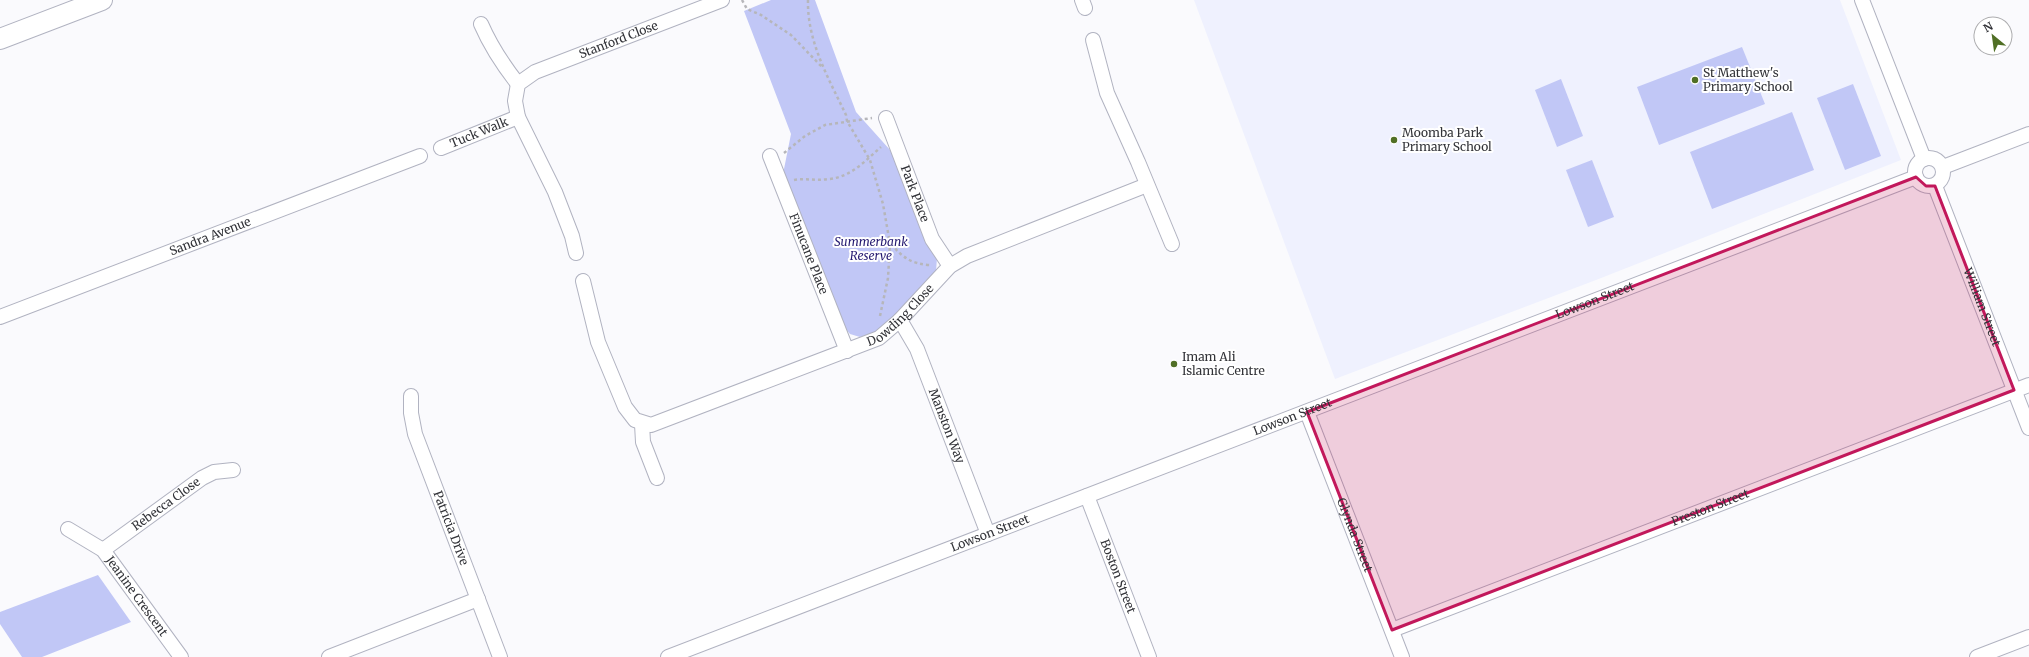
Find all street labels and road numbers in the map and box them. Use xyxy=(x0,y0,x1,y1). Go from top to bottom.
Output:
street label: Stanford Close xyxy=(577,17,660,61)
street label: Tuck Walk xyxy=(448,114,511,151)
street label: Park Place xyxy=(898,163,933,224)
street label: Finucane Place xyxy=(786,211,832,296)
street label: Sandra Avenue xyxy=(167,214,253,258)
street label: William Street xyxy=(1960,265,2005,349)
street label: Lowson Street xyxy=(1553,278,1636,322)
street label: Dowding Close xyxy=(864,281,936,349)
street label: Manston Way xyxy=(926,386,968,465)
street label: Lowson Street xyxy=(1251,394,1334,438)
street label: Rebecca Close xyxy=(129,474,203,533)
street label: Preston Street xyxy=(1669,485,1751,529)
street label: Patricia Drive xyxy=(430,489,472,567)
street label: Glynda Street xyxy=(1334,496,1376,574)
street label: Lowson Street xyxy=(948,511,1031,555)
street label: Boston Street xyxy=(1097,537,1139,615)
street label: Jeanine Crescent xyxy=(102,552,171,639)

